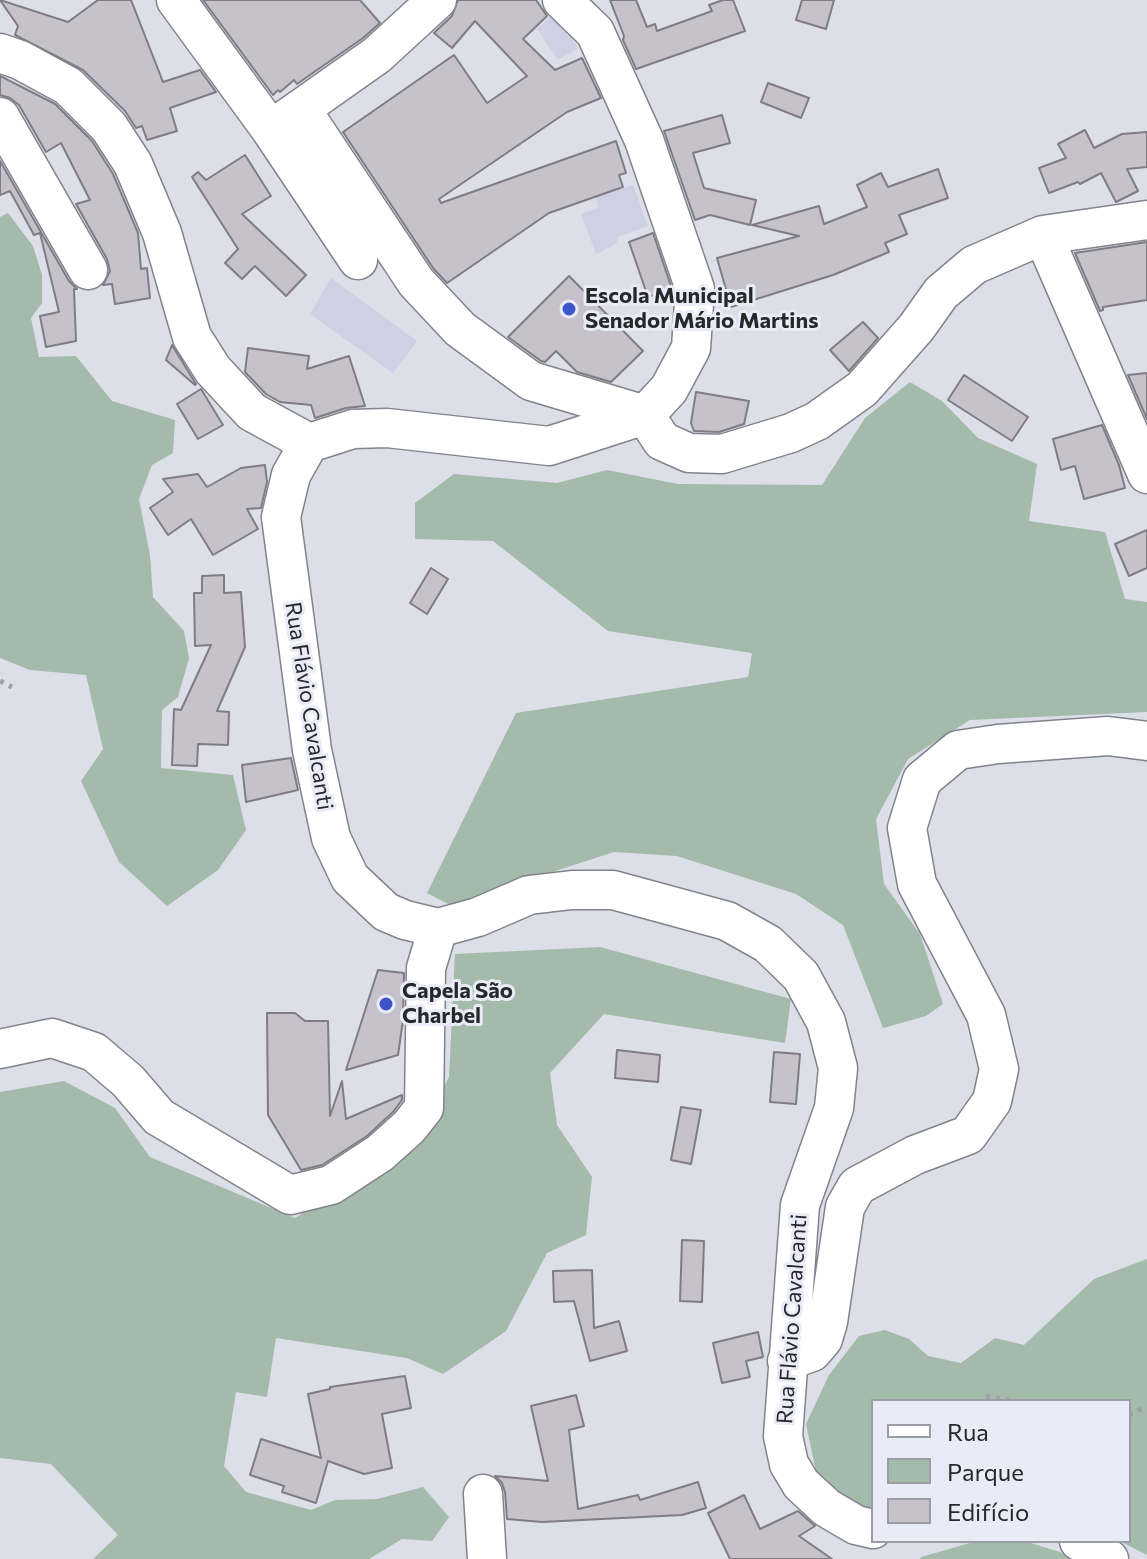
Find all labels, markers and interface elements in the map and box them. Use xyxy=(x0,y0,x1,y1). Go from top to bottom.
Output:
place label: Escola Municipal Senador Mário Martins xyxy=(585,283,818,334)
marker: Escola Municipal Senador Mário Martins xyxy=(560,300,578,318)
street label: Rua Flávio Cavalcanti xyxy=(280,600,338,812)
place label: Capela São Charbel xyxy=(402,978,513,1030)
marker: Capela São Charbel xyxy=(377,995,395,1013)
street label: Rua Flávio Cavalcanti xyxy=(771,1213,813,1425)
legend xyxy=(871,1399,1131,1543)
text: Rua xyxy=(947,1417,989,1446)
text: Parque xyxy=(947,1457,1024,1486)
text: Edifício xyxy=(947,1497,1029,1526)

